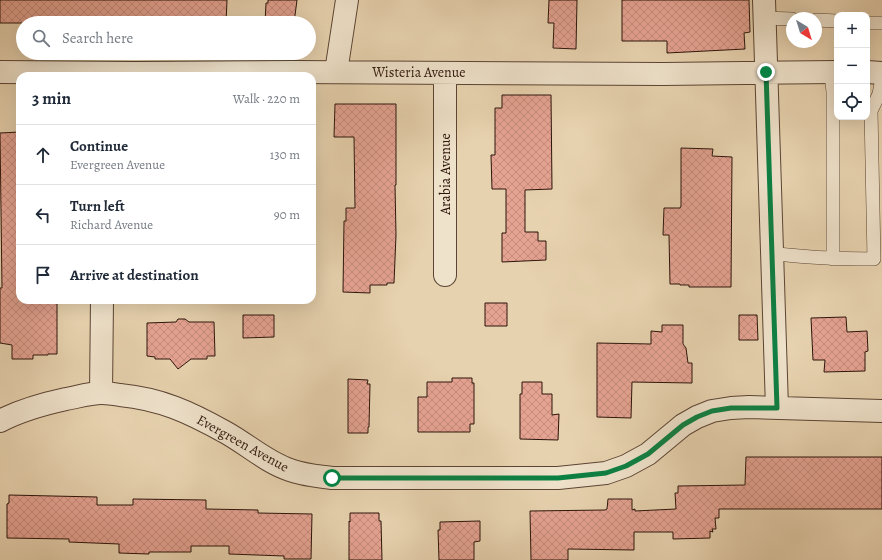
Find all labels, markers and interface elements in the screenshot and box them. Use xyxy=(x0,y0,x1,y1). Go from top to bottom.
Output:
north arrow xyxy=(786,12,822,48)
map controls xyxy=(834,12,870,120)
button: + xyxy=(834,12,870,48)
search box xyxy=(16,16,316,60)
icon: search xyxy=(30,27,52,49)
text: Search here xyxy=(62,28,133,48)
button: − xyxy=(834,48,870,84)
street label: Wisteria Avenue xyxy=(371,63,466,82)
route end xyxy=(757,63,775,81)
button: locate xyxy=(834,84,870,120)
text: 3 min xyxy=(32,87,71,110)
text: Walk · 220 m xyxy=(233,90,300,107)
street label: Arabia Avenue xyxy=(436,133,455,216)
text: Continue xyxy=(70,136,128,156)
icon: ahead xyxy=(32,144,54,166)
text: 130 m xyxy=(270,146,300,163)
text: Evergreen Avenue xyxy=(70,156,165,173)
text: Turn left xyxy=(70,196,125,216)
icon: left xyxy=(32,204,54,226)
text: 90 m xyxy=(274,206,300,223)
text: Richard Avenue xyxy=(70,216,153,233)
icon: arrive xyxy=(32,264,54,286)
text: Arrive at destination xyxy=(70,265,199,285)
street label: Evergreen Avenue xyxy=(193,410,292,477)
route start xyxy=(323,469,341,487)

